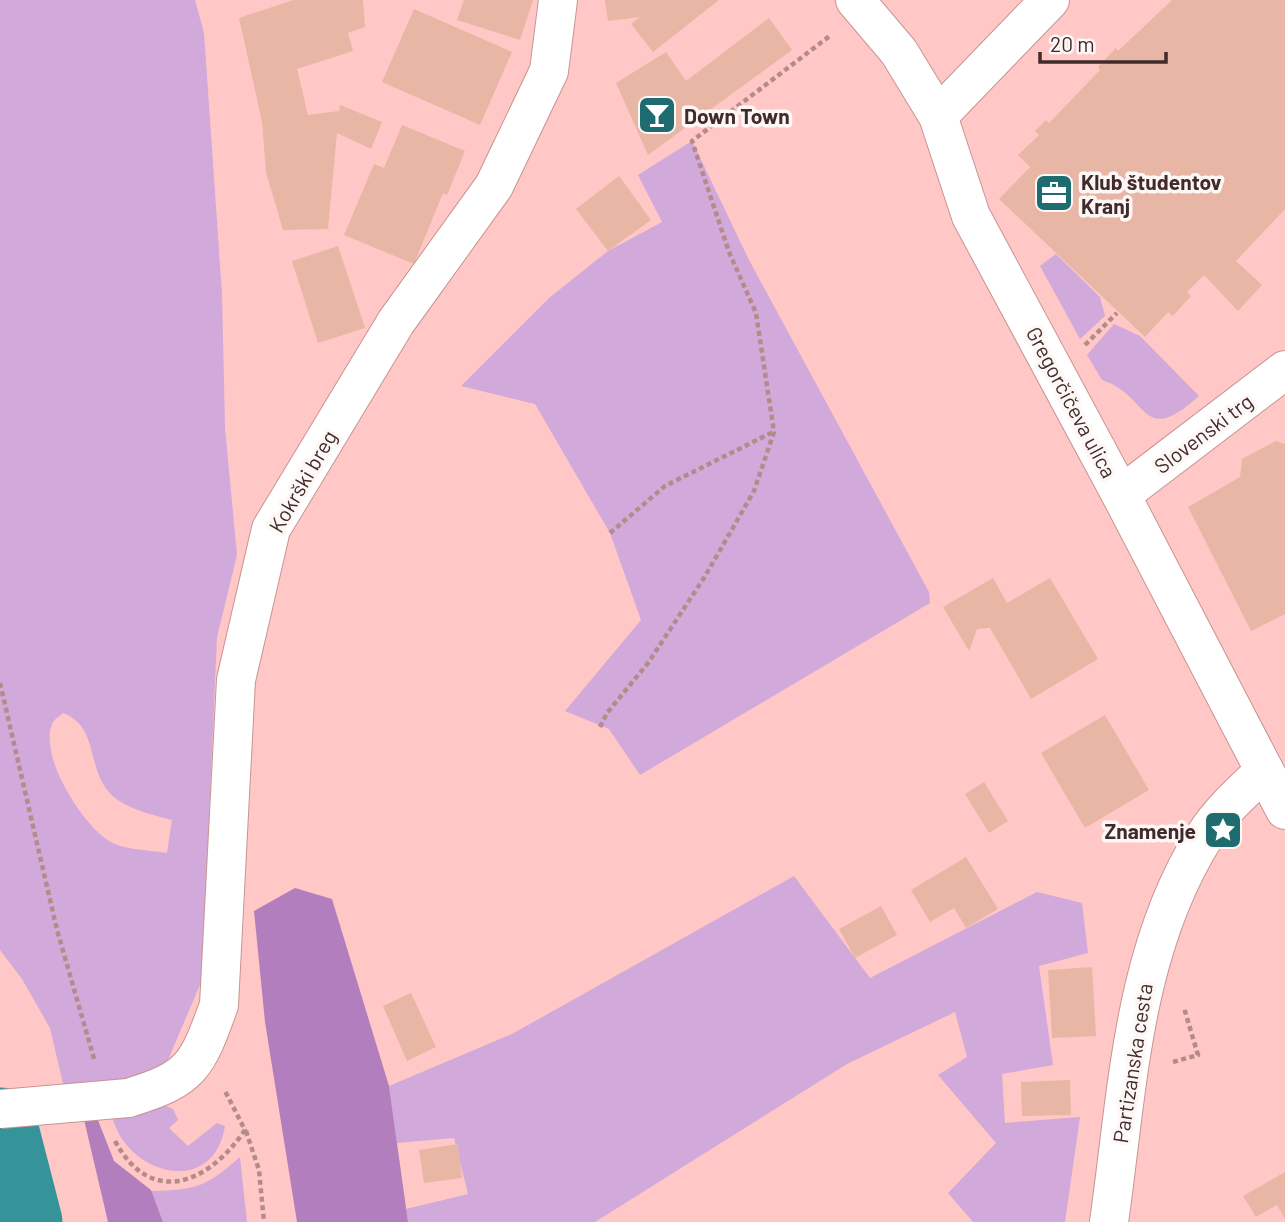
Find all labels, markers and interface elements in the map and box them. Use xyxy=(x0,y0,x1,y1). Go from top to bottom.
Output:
scale bar xyxy=(1040,21,1166,65)
text: 20 m xyxy=(1050,31,1095,56)
bar icon: Down Town xyxy=(636,94,678,136)
place label: Down Town xyxy=(684,103,790,128)
place label: Klub študentov Kranj xyxy=(1081,169,1222,218)
office icon: Klub študentov Kranj xyxy=(1033,172,1075,214)
street label: Gregorčičeva ulica xyxy=(1022,322,1122,482)
street label: Slovenski trg xyxy=(1149,388,1257,478)
street label: Kokrški breg xyxy=(263,425,341,537)
place icon: Znamenje xyxy=(1202,809,1244,851)
place label: Znamenje xyxy=(1105,818,1196,843)
street label: Partizanska cesta xyxy=(1107,981,1157,1145)

